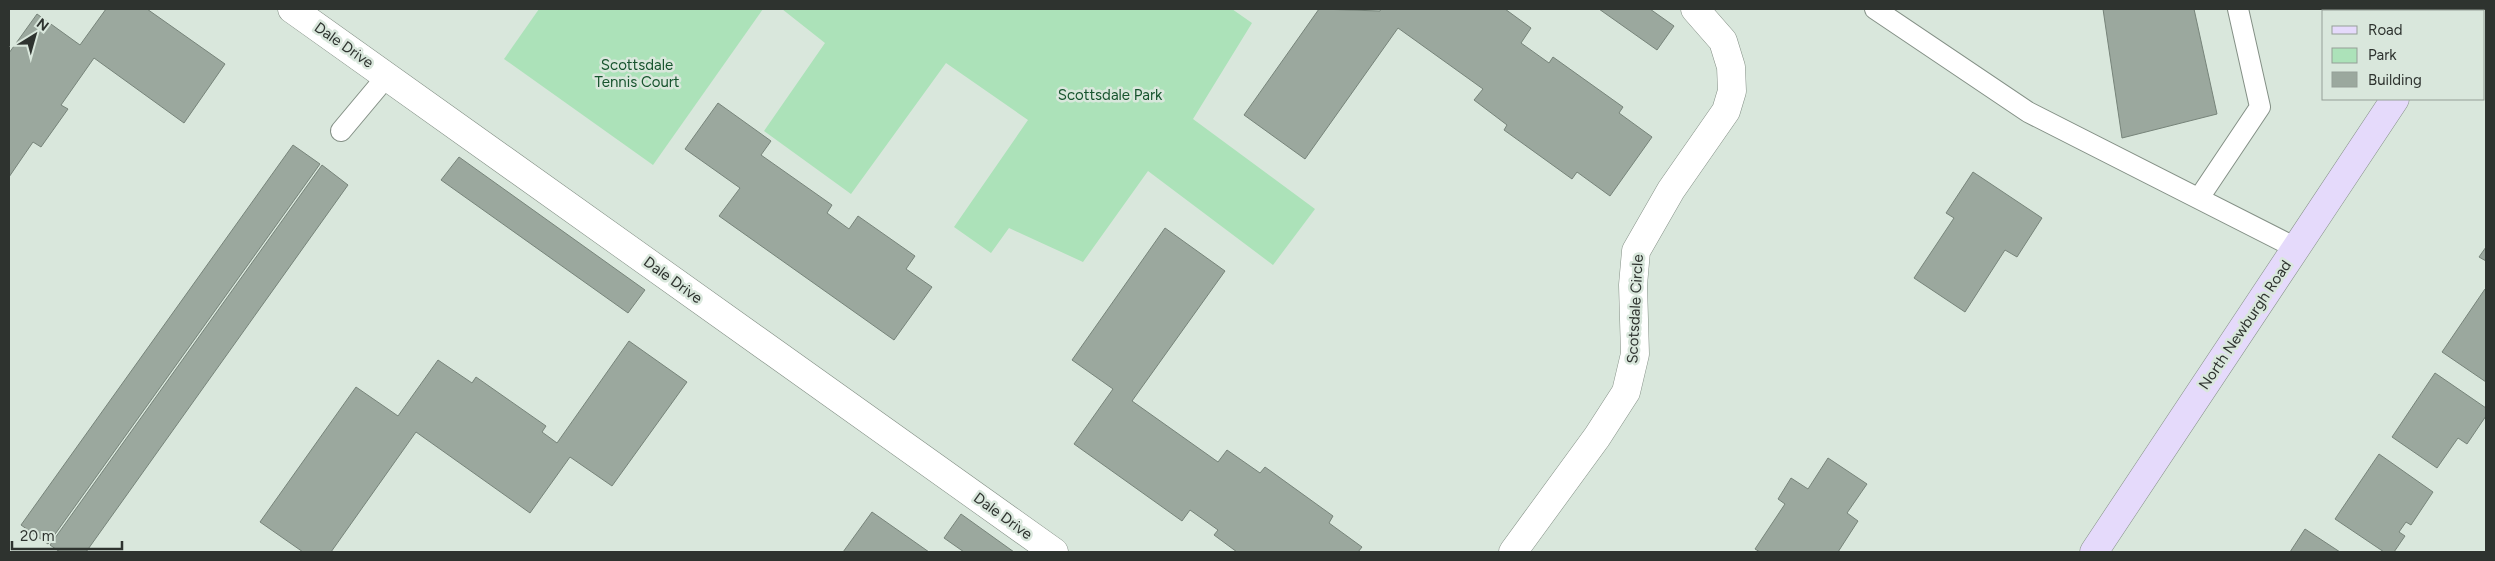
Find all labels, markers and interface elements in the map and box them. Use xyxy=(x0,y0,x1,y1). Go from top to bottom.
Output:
north arrow xyxy=(10,10,60,60)
legend xyxy=(2322,10,2485,100)
text: N xyxy=(33,15,52,35)
street label: Dale Drive xyxy=(311,18,377,72)
text: Road xyxy=(2368,21,2403,39)
text: Park xyxy=(2368,46,2397,64)
park label: Scottsdale Tennis Court xyxy=(594,56,680,91)
text: Building xyxy=(2368,71,2422,89)
park label: Scottsdale Park xyxy=(1058,86,1163,104)
street label: Dale Drive xyxy=(640,253,706,307)
street label: Scotsdale Circle xyxy=(1623,254,1647,364)
street label: North Newburgh Road xyxy=(2195,257,2295,393)
street label: Dale Drive xyxy=(970,489,1036,543)
scale bar xyxy=(12,518,122,550)
text: 20 m xyxy=(20,527,54,545)

